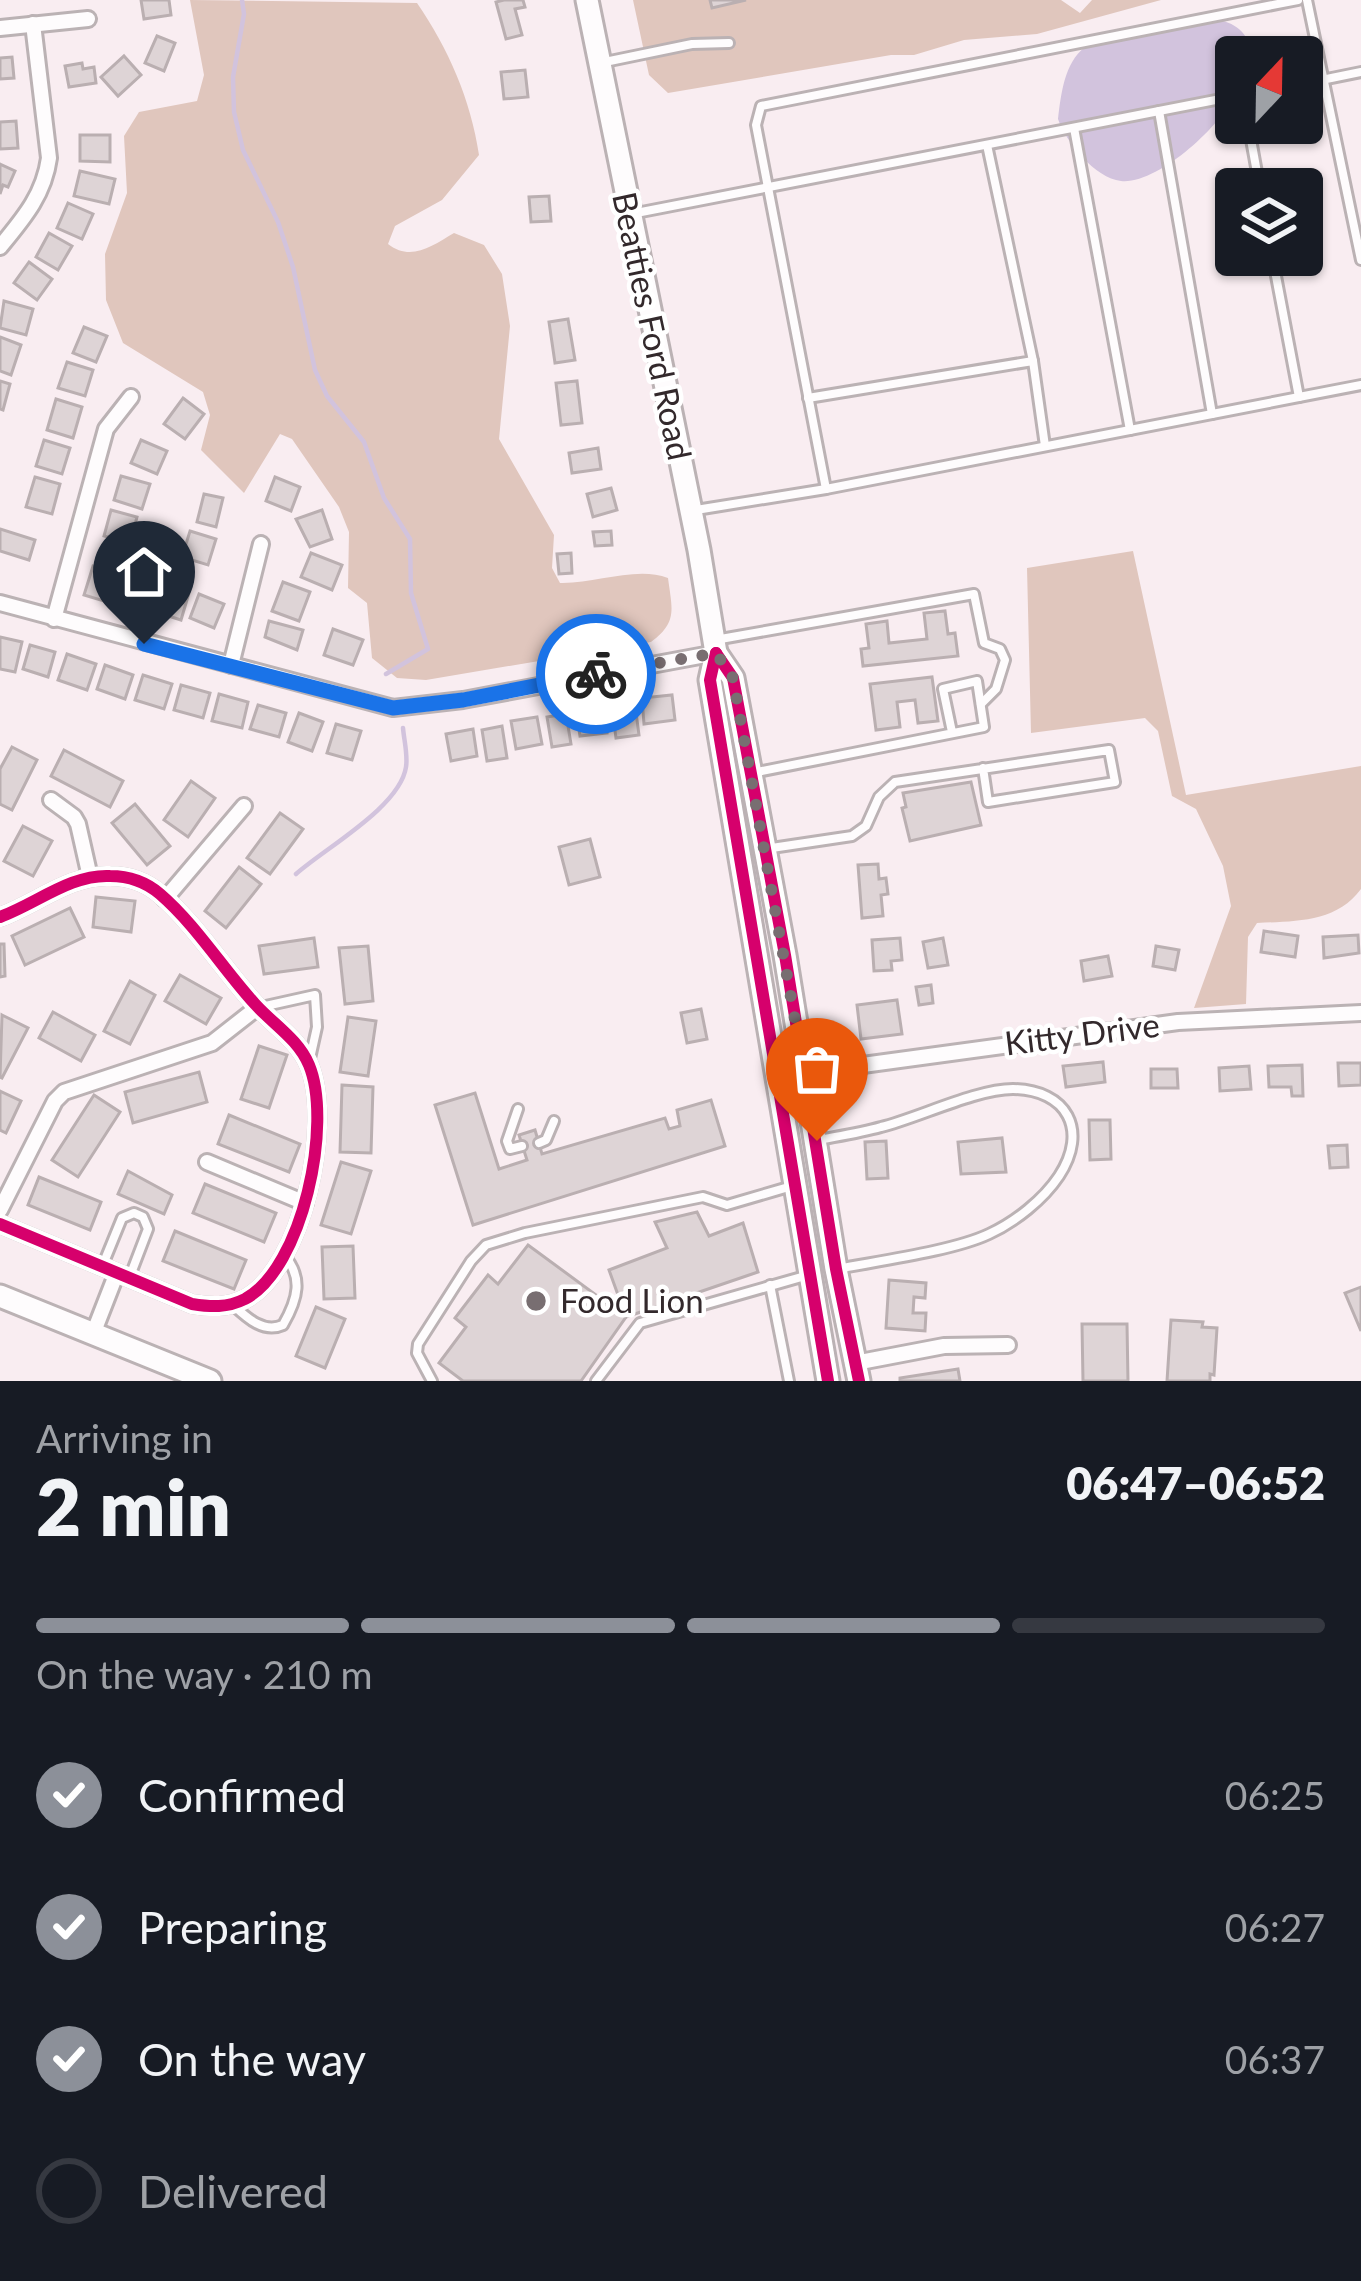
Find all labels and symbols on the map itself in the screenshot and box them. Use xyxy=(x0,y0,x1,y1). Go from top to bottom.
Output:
north arrow xyxy=(1215,36,1323,144)
street label: Beatties Ford Road xyxy=(605,188,701,463)
pin xyxy=(93,521,195,644)
courier xyxy=(536,614,656,734)
street label: Kitty Drive xyxy=(1002,1004,1162,1062)
pin xyxy=(766,1018,868,1141)
place label: Food Lion xyxy=(560,1280,704,1320)
marker: Food Lion xyxy=(523,1288,549,1314)

